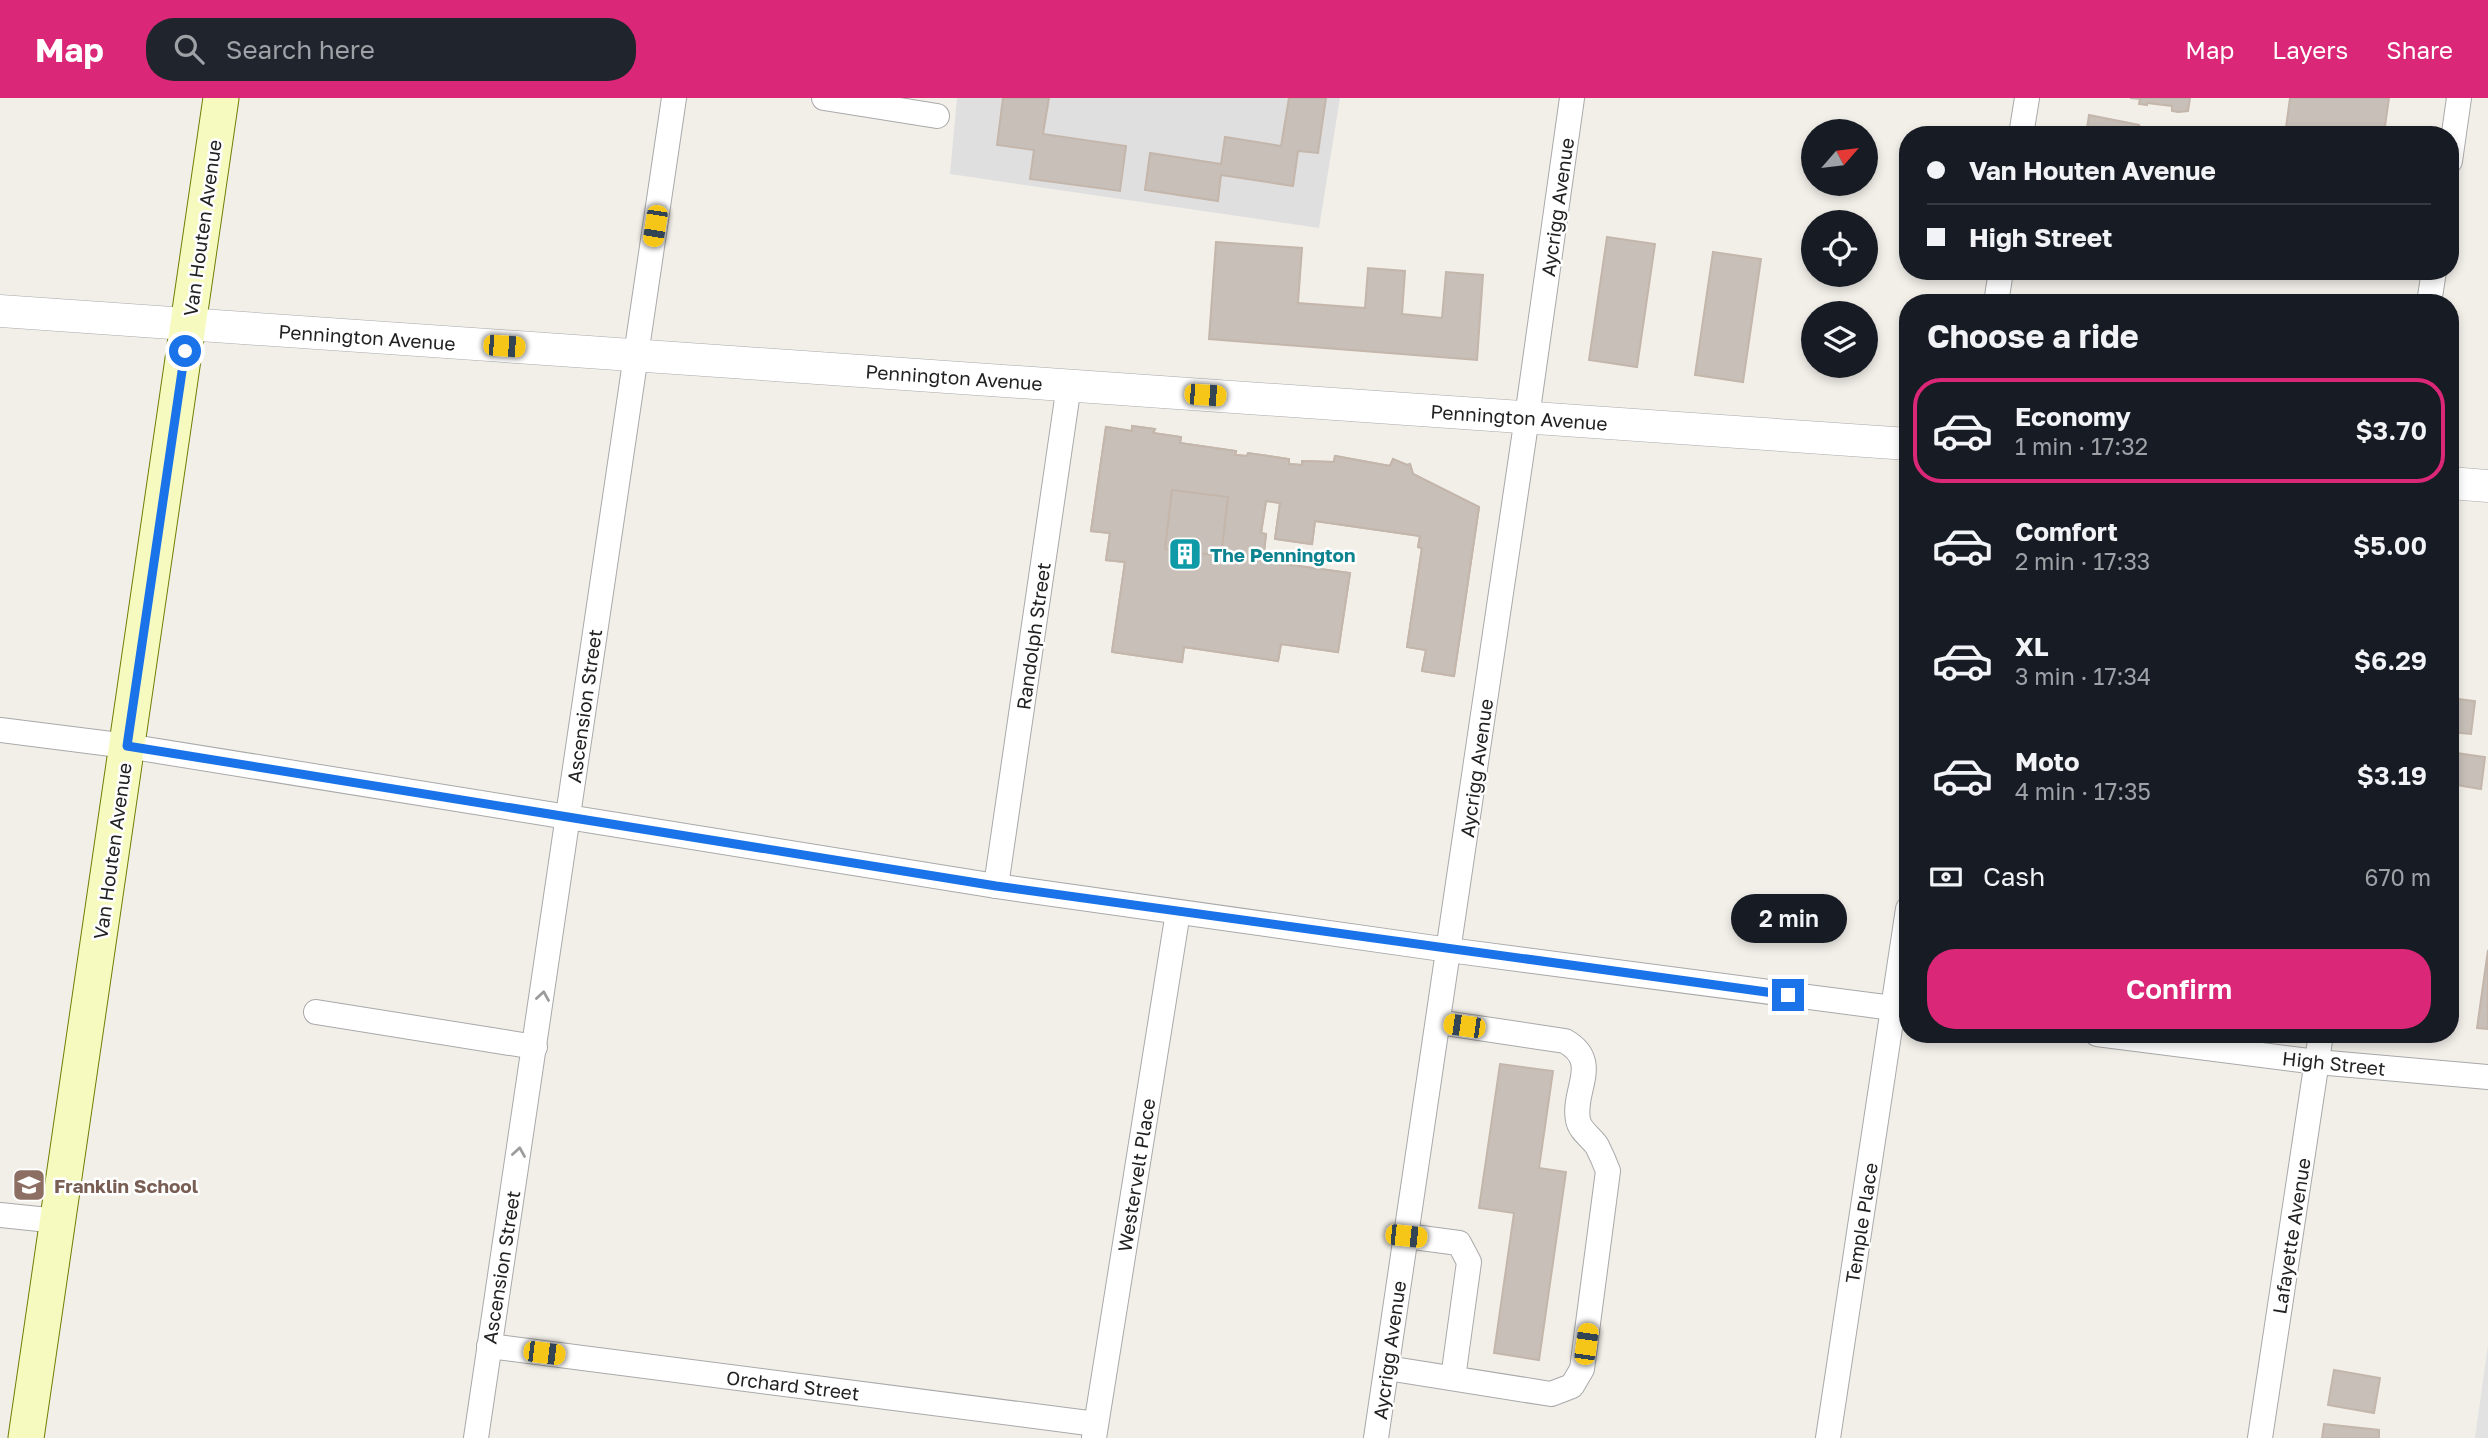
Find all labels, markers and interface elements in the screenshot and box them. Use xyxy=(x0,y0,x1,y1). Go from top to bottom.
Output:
search box xyxy=(146,18,636,81)
text: Map xyxy=(35,30,104,69)
icon: search xyxy=(170,30,208,68)
text: Search here xyxy=(226,34,375,65)
text: Map xyxy=(2185,35,2234,64)
text: Layers xyxy=(2272,35,2348,64)
text: Share xyxy=(2386,35,2453,64)
north arrow xyxy=(1801,119,1878,196)
map controls xyxy=(1801,119,1878,378)
street label: Aycrigg Avenue xyxy=(1536,136,1578,278)
street label: Van Houten Avenue xyxy=(178,138,226,318)
text: Van Houten Avenue xyxy=(1969,155,2216,186)
car xyxy=(642,204,669,248)
button: locate xyxy=(1801,210,1878,287)
text: High Street xyxy=(1969,222,2112,253)
button: layers xyxy=(1801,301,1878,378)
text: Choose a ride xyxy=(1927,317,2139,355)
street label: Pennington Avenue xyxy=(278,319,456,355)
car xyxy=(483,334,526,358)
route start xyxy=(169,335,201,367)
street label: Pennington Avenue xyxy=(865,359,1043,395)
car xyxy=(1184,383,1227,407)
street label: Pennington Avenue xyxy=(1430,399,1608,435)
icon: car xyxy=(1931,399,1994,462)
text: Economy xyxy=(2015,401,2131,432)
text: $3.70 xyxy=(2355,415,2427,446)
text: 1 min · 17:32 xyxy=(2015,432,2148,460)
icon: car xyxy=(1931,514,1994,577)
text: Comfort xyxy=(2015,516,2118,547)
text: $5.00 xyxy=(2353,530,2427,561)
building icon: The Pennington xyxy=(1166,535,1204,573)
place label: The Pennington xyxy=(1210,543,1355,566)
text: 2 min · 17:33 xyxy=(2015,547,2150,575)
street label: Randolph Street xyxy=(1011,561,1055,711)
street label: Ascension Street xyxy=(562,628,606,784)
icon: car xyxy=(1931,629,1994,692)
text: XL xyxy=(2015,631,2049,662)
text: $6.29 xyxy=(2354,645,2427,676)
text: 3 min · 17:34 xyxy=(2015,662,2151,690)
street label: Aycrigg Avenue xyxy=(1455,697,1497,839)
icon: car xyxy=(1931,744,1994,807)
text: Moto xyxy=(2015,746,2080,777)
text: $3.19 xyxy=(2357,760,2427,791)
street label: Van Houten Avenue xyxy=(88,761,136,941)
text: 4 min · 17:35 xyxy=(2015,777,2151,805)
icon: cash xyxy=(1927,858,1965,896)
text: Cash xyxy=(1983,861,2045,892)
text: 670 m xyxy=(2365,863,2431,891)
callout: 2 min xyxy=(1730,894,1846,942)
text: 2 min xyxy=(1759,904,1819,932)
button: Confirm xyxy=(1927,949,2431,1029)
route end xyxy=(1772,979,1804,1011)
one-way arrow xyxy=(535,990,550,1002)
car xyxy=(1442,1013,1487,1039)
street label: High Street xyxy=(2281,1046,2387,1080)
street label: Westervelt Place xyxy=(1113,1097,1159,1253)
one-way arrow xyxy=(511,1147,526,1158)
street label: Lafayette Avenue xyxy=(2267,1156,2315,1316)
street label: Temple Place xyxy=(1840,1161,1882,1285)
school or university icon: Franklin School xyxy=(10,1166,48,1204)
place label: Franklin School xyxy=(54,1174,198,1197)
street label: Ascension Street xyxy=(478,1189,524,1345)
car xyxy=(1385,1223,1428,1249)
street label: Aycrigg Avenue xyxy=(1368,1279,1410,1421)
car xyxy=(1573,1322,1600,1366)
car xyxy=(522,1340,567,1366)
street label: Orchard Street xyxy=(725,1365,861,1405)

